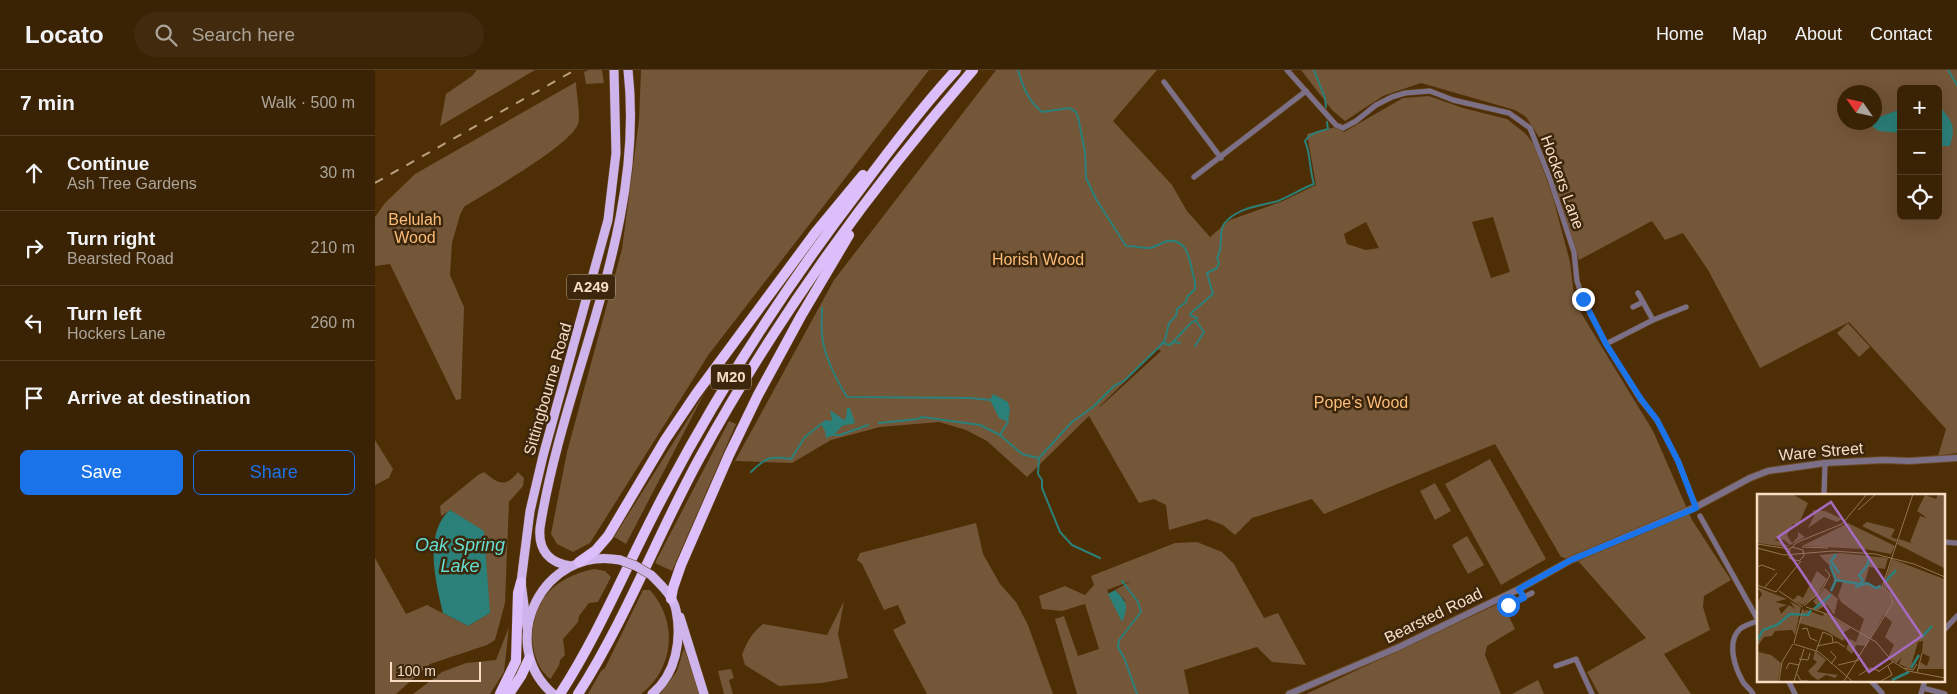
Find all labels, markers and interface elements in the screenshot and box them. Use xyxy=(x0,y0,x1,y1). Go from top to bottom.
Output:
search box xyxy=(134,12,484,57)
text: Locato xyxy=(25,21,104,48)
icon: search xyxy=(152,21,180,49)
text: Search here xyxy=(192,24,295,45)
text: Home xyxy=(1656,24,1704,44)
text: Map xyxy=(1732,24,1767,44)
text: About xyxy=(1795,24,1842,44)
text: Contact xyxy=(1870,24,1932,44)
north arrow xyxy=(1837,85,1882,130)
map controls xyxy=(1897,85,1942,220)
button: + xyxy=(1897,85,1942,130)
text: 7 min xyxy=(20,91,75,114)
text: Walk · 500 m xyxy=(261,94,355,111)
button: − xyxy=(1897,130,1942,175)
street label: Hockers Lane xyxy=(1538,133,1587,232)
text: Continue xyxy=(67,153,149,174)
icon: ahead xyxy=(20,159,48,187)
text: 30 m xyxy=(319,164,355,181)
text: Ash Tree Gardens xyxy=(67,175,197,192)
button: locate xyxy=(1897,175,1942,220)
park label: Belulah Wood xyxy=(388,211,442,246)
text: Turn right xyxy=(67,228,155,249)
icon: right xyxy=(20,234,48,262)
text: 210 m xyxy=(311,239,355,256)
text: Bearsted Road xyxy=(67,250,174,267)
park label: Horish Wood xyxy=(992,251,1084,268)
road number: A249 xyxy=(567,274,615,300)
route end xyxy=(1572,288,1595,311)
text: Turn left xyxy=(67,303,142,324)
icon: left xyxy=(20,309,48,337)
text: 260 m xyxy=(311,314,355,331)
street label: Sittingbourne Road xyxy=(520,321,575,457)
text: Hockers Lane xyxy=(67,325,166,342)
road number: M20 xyxy=(711,364,751,390)
icon: arrive xyxy=(20,384,48,412)
text: Arrive at destination xyxy=(67,387,251,408)
park label: Pope's Wood xyxy=(1314,394,1408,411)
street label: Ware Street xyxy=(1778,439,1865,464)
button: Save xyxy=(20,450,183,495)
button: Share xyxy=(193,450,355,495)
inset map xyxy=(1757,494,1945,682)
water label: Oak Spring Lake xyxy=(415,535,505,576)
street label: Bearsted Road xyxy=(1382,584,1485,646)
route start xyxy=(1497,594,1520,617)
scale bar xyxy=(390,659,481,682)
text: 100 m xyxy=(397,663,436,679)

